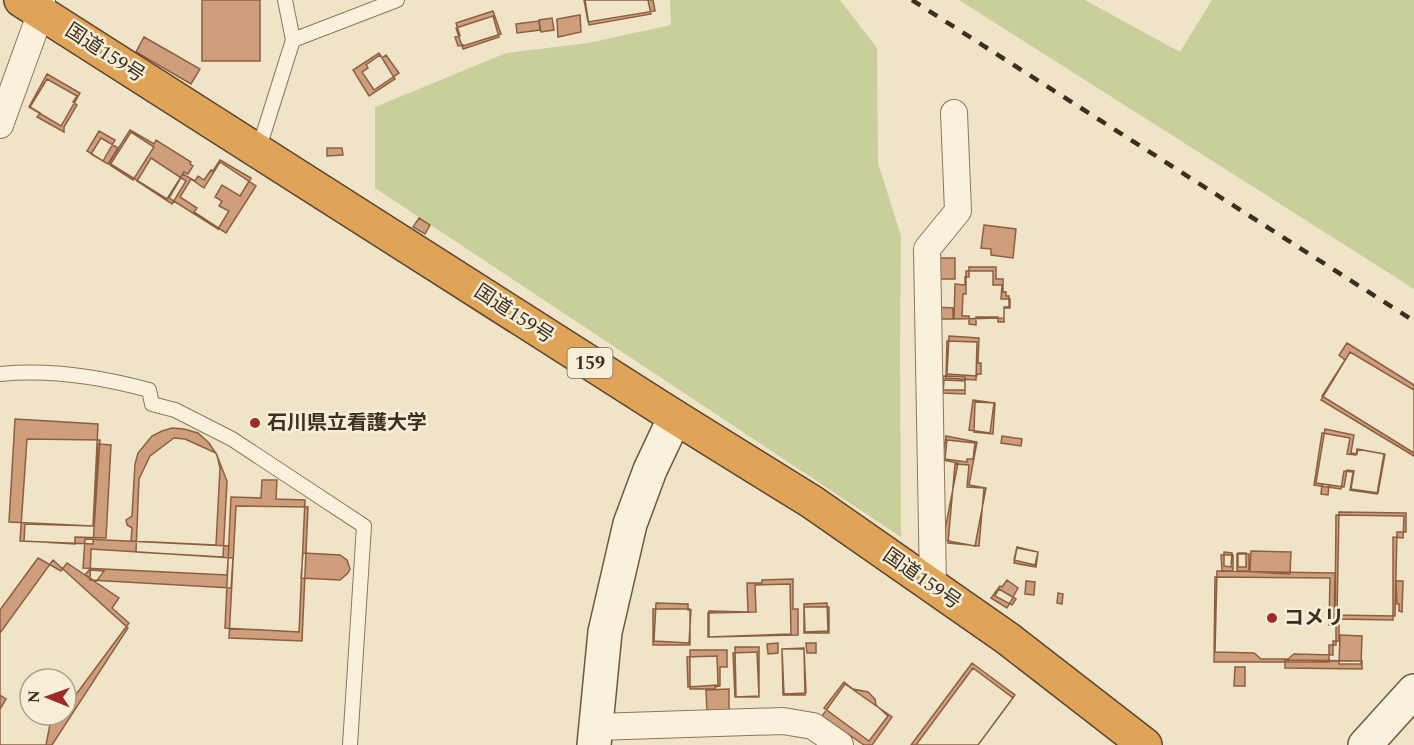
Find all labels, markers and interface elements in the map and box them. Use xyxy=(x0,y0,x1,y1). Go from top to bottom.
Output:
street label: 国道159号 xyxy=(59,16,151,90)
street label: 国道159号 xyxy=(468,277,560,351)
road number: 159 xyxy=(568,348,612,378)
place label: 石川県立看護大学 xyxy=(267,408,427,438)
marker: 石川県立看護大学 xyxy=(248,416,262,430)
street label: 国道159号 xyxy=(877,541,967,617)
place label: コメリ xyxy=(1284,603,1344,633)
marker: コメリ xyxy=(1265,611,1279,625)
north arrow xyxy=(18,667,78,727)
text: N xyxy=(22,690,46,703)

